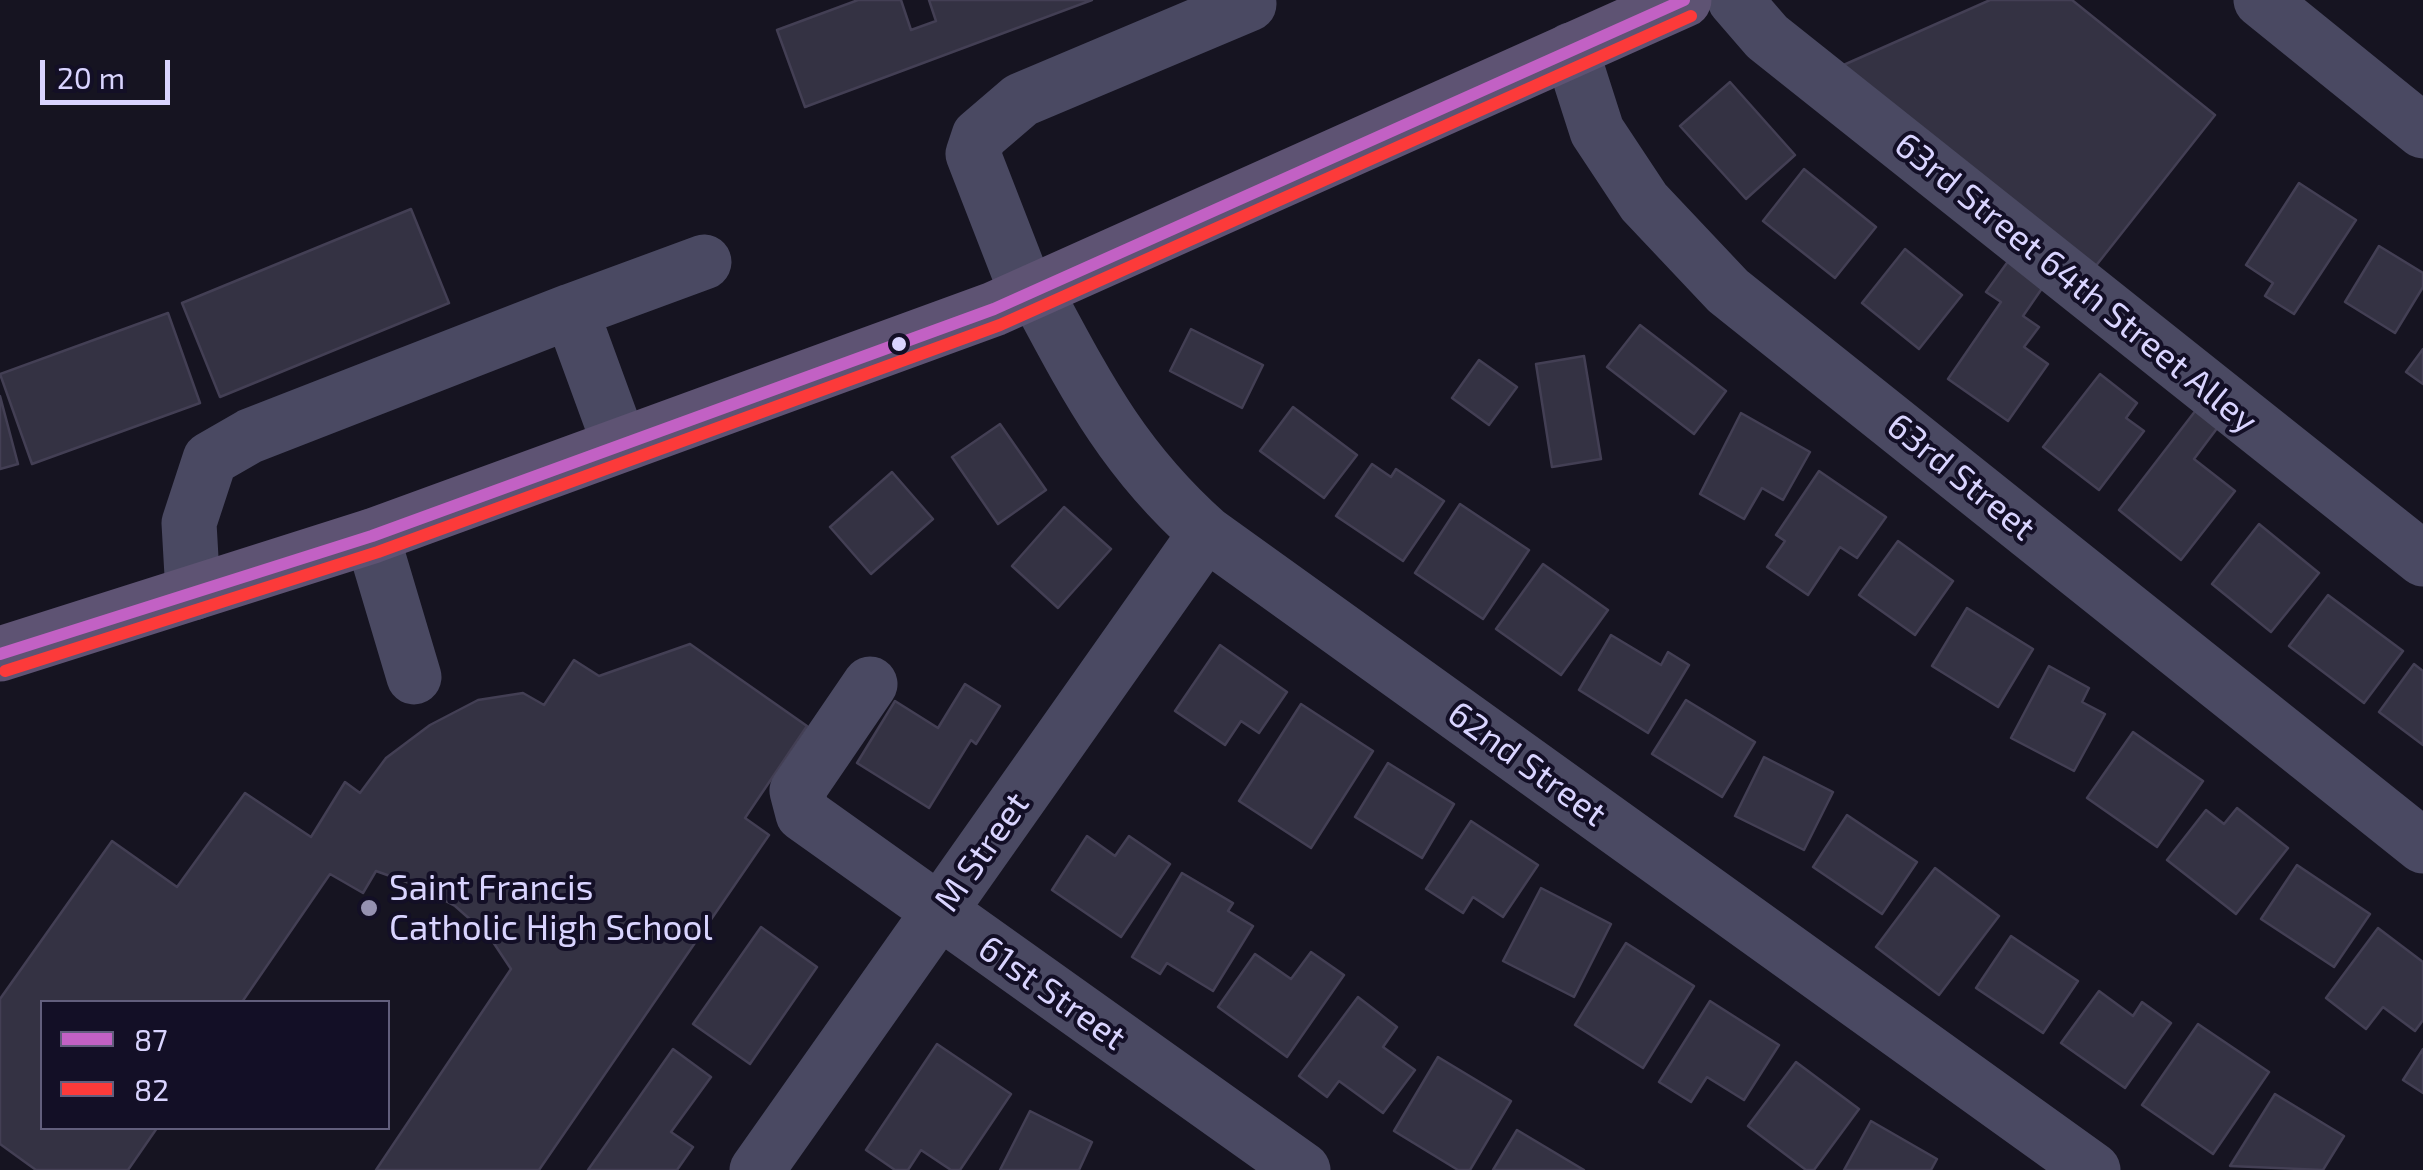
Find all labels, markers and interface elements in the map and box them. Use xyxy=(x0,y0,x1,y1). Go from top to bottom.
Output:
scale bar xyxy=(45,40,175,102)
text: 20 m xyxy=(57,59,125,95)
street label: 63rd Street 64th Street Alley xyxy=(1886,124,2266,442)
unlabelled marker xyxy=(889,334,909,354)
street label: 63rd Street xyxy=(1879,405,2043,549)
street label: 62nd Street xyxy=(1440,693,1614,835)
street label: M Street xyxy=(926,784,1038,920)
place label: Saint Francis Catholic High School xyxy=(389,867,713,949)
marker: Saint Francis Catholic High School xyxy=(358,897,380,919)
street label: 61st Street xyxy=(970,927,1134,1059)
legend xyxy=(40,1000,390,1130)
text: 87 xyxy=(134,1021,168,1057)
text: 82 xyxy=(134,1071,169,1107)

